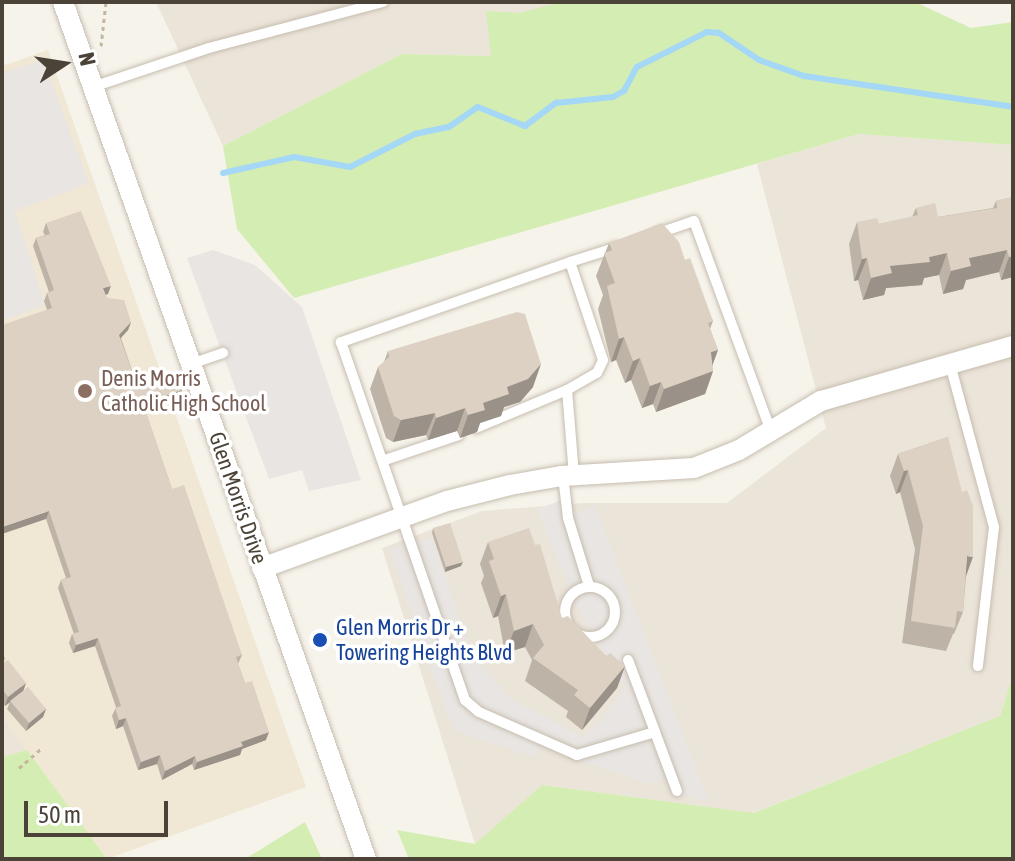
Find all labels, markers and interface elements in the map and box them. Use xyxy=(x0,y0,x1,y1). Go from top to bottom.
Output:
north arrow xyxy=(24,24,104,104)
text: N xyxy=(73,50,102,68)
place label: Denis Morris Catholic High School xyxy=(101,365,266,416)
marker: Denis Morris Catholic High School xyxy=(76,382,94,400)
street label: Glen Morris Drive xyxy=(203,429,273,567)
place label: Glen Morris Dr + Towering Heights Blvd xyxy=(336,614,512,666)
marker: Glen Morris Dr + Towering Heights Blvd xyxy=(311,631,329,649)
scale bar xyxy=(28,785,172,835)
text: 50 m xyxy=(38,801,81,828)

